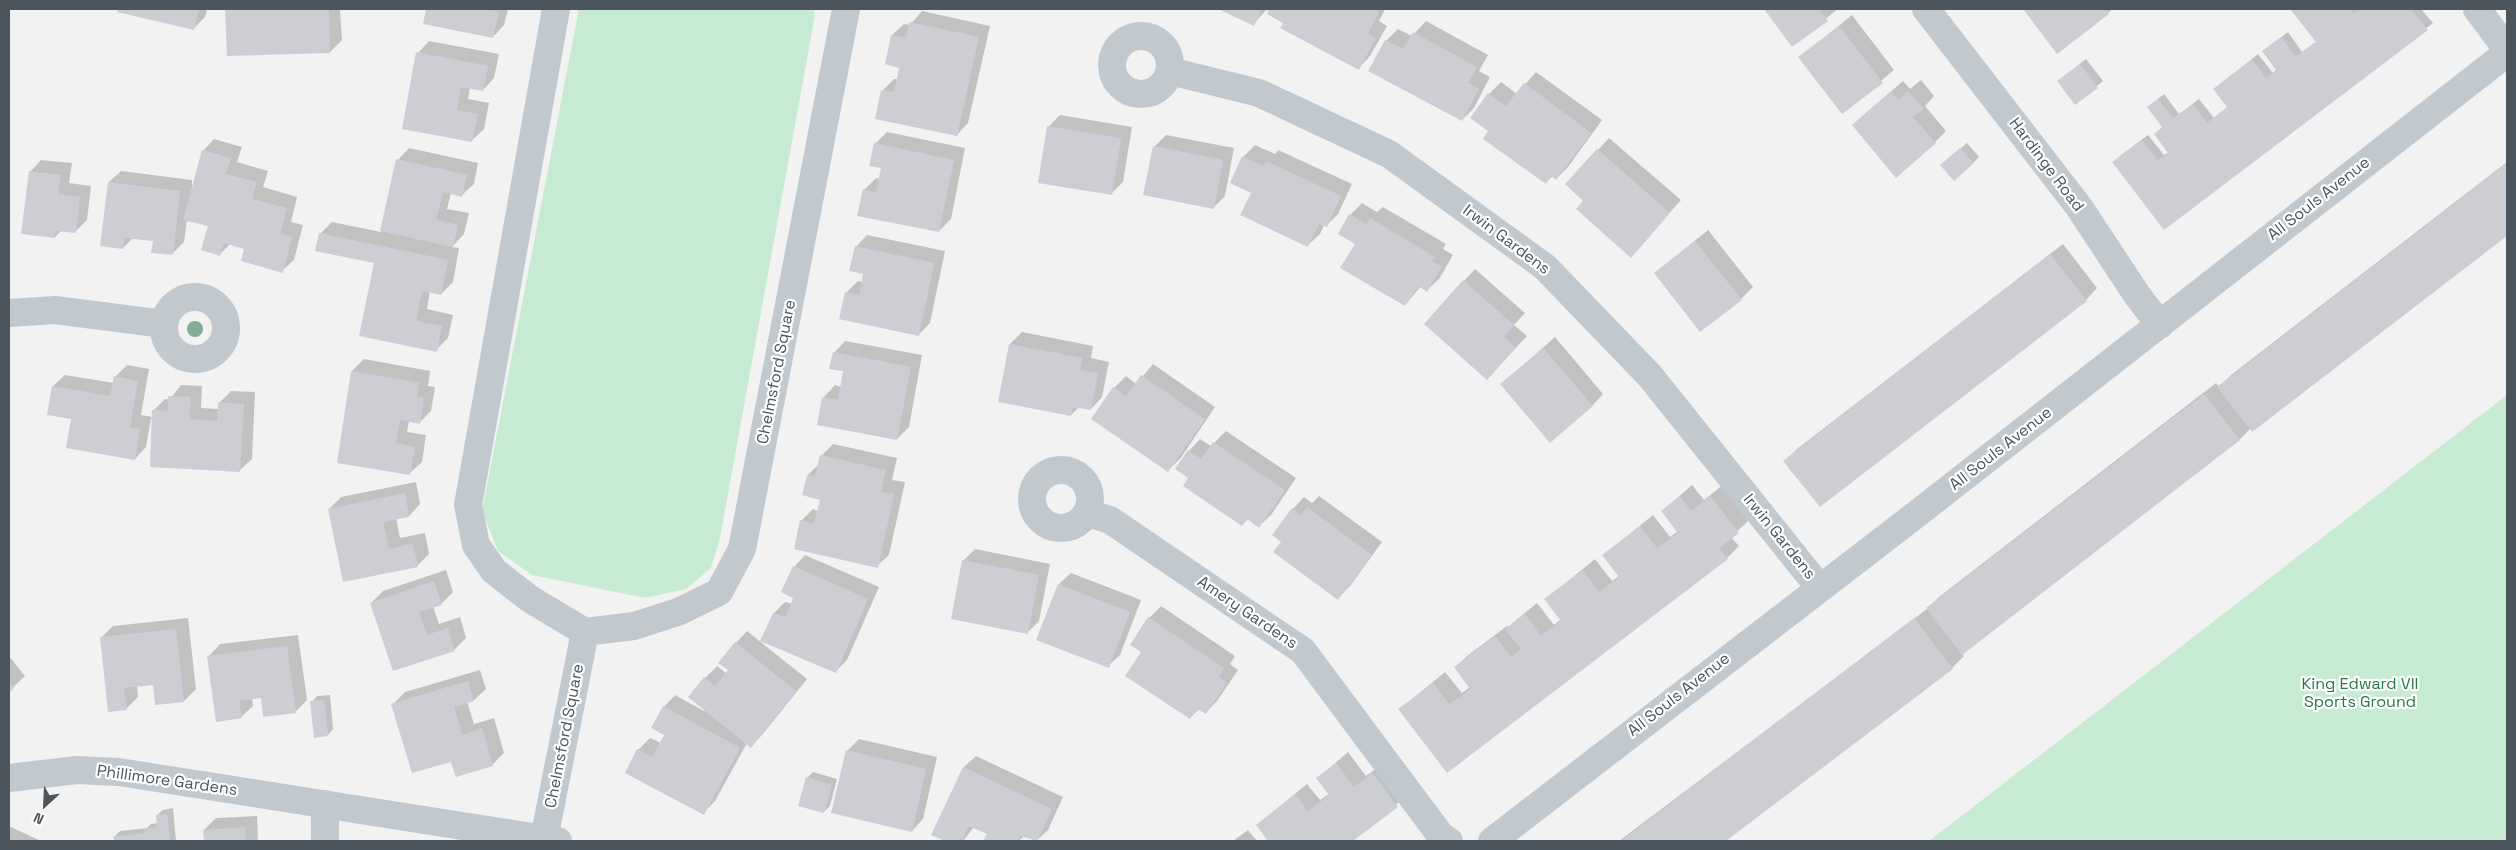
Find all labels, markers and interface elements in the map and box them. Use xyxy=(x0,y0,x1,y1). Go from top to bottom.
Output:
street label: Hardinge Road xyxy=(2004,114,2088,216)
street label: All Souls Avenue xyxy=(2264,153,2374,245)
street label: Irwin Gardens xyxy=(1459,201,1553,279)
street label: Chelmsford Square xyxy=(754,298,800,446)
street label: All Souls Avenue xyxy=(1946,403,2056,495)
street label: Irwin Gardens xyxy=(1739,491,1819,583)
street label: Amery Gardens xyxy=(1193,572,1301,654)
street label: All Souls Avenue xyxy=(1624,649,1734,741)
street label: Chelmsford Square xyxy=(542,662,588,810)
park label: King Edward VII Sports Ground xyxy=(2302,675,2418,713)
street label: Phillimore Gardens xyxy=(96,762,238,800)
north arrow xyxy=(20,780,70,830)
text: N xyxy=(31,808,47,829)

